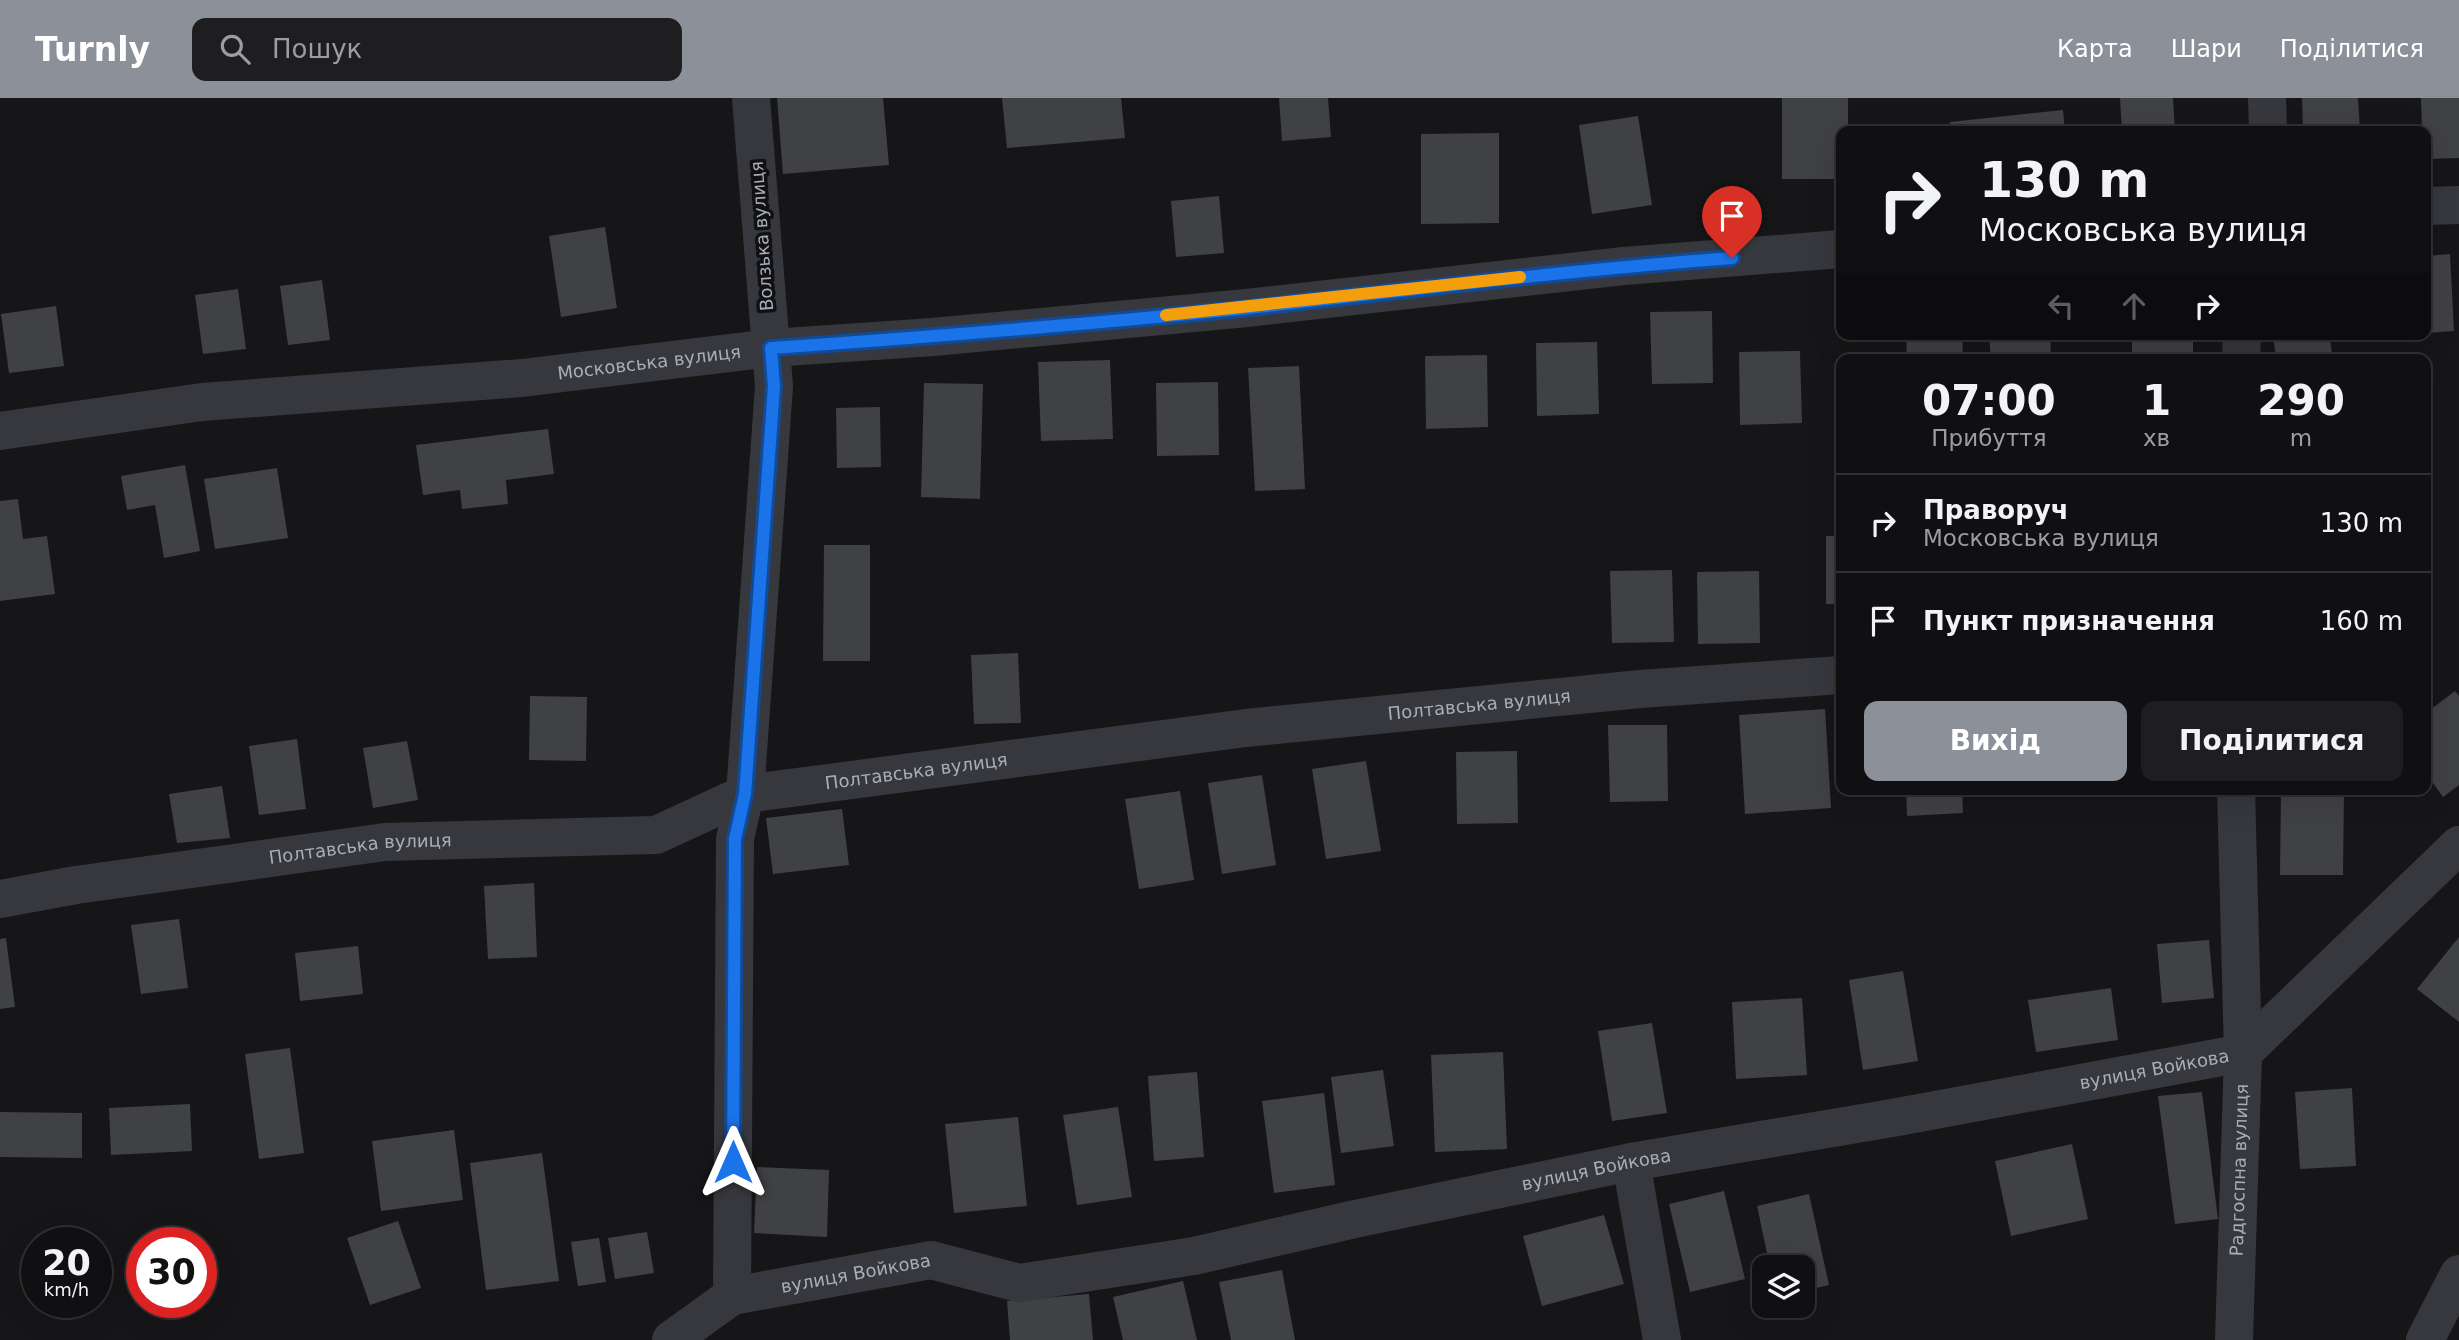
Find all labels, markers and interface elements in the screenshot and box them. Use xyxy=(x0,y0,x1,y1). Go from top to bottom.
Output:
search box xyxy=(192,18,682,81)
text: Turnly xyxy=(35,30,150,69)
icon: search xyxy=(216,30,254,68)
text: Пошук xyxy=(272,34,362,64)
text: Карта xyxy=(2057,35,2133,63)
text: Шари xyxy=(2171,35,2242,63)
text: Поділитися xyxy=(2280,35,2424,63)
text: 130 m xyxy=(1979,152,2149,209)
icon: right xyxy=(1864,154,1955,245)
street label: Волзька вулиця xyxy=(746,160,777,312)
pin xyxy=(1702,186,1762,258)
icon: arrive xyxy=(1713,197,1751,235)
text: Московська вулиця xyxy=(1979,211,2307,249)
icon: left xyxy=(2042,287,2080,325)
icon: ahead xyxy=(2115,287,2153,325)
icon: right xyxy=(2188,287,2226,325)
street label: Московська вулиця xyxy=(556,341,742,384)
text: 07:00 xyxy=(1922,376,2056,425)
text: 1 xyxy=(2142,376,2171,425)
text: 290 xyxy=(2257,376,2345,425)
text: Прибуття xyxy=(1931,425,2047,451)
text: хв xyxy=(2143,425,2170,451)
text: m xyxy=(2290,425,2312,451)
text: Праворуч xyxy=(1923,495,2069,525)
icon: right xyxy=(1864,504,1902,542)
text: 130 m xyxy=(2320,508,2403,538)
text: Московська вулиця xyxy=(1923,525,2159,551)
icon: arrive xyxy=(1864,602,1902,640)
text: Пункт призначення xyxy=(1923,606,2215,636)
text: 160 m xyxy=(2320,606,2403,636)
street label: Полтавська вулиця xyxy=(1387,685,1572,724)
button: Вихід xyxy=(1864,701,2127,781)
button: Поділитися xyxy=(2141,701,2403,781)
street label: Полтавська вулиця xyxy=(824,749,1009,793)
street label: Полтавська вулиця xyxy=(267,829,452,868)
street label: вулиця Войкова xyxy=(2078,1045,2231,1093)
street label: Радгоспна вулиця xyxy=(2226,1083,2252,1257)
position arrow xyxy=(696,1125,770,1199)
street label: вулиця Войкова xyxy=(1520,1144,1673,1194)
speed limit sign: 30 xyxy=(126,1227,217,1318)
text: 20 xyxy=(42,1243,91,1283)
street label: вулиця Войкова xyxy=(779,1249,932,1297)
map controls xyxy=(1752,1255,1815,1318)
button: layers xyxy=(1752,1255,1815,1318)
text: km/h xyxy=(44,1279,89,1300)

